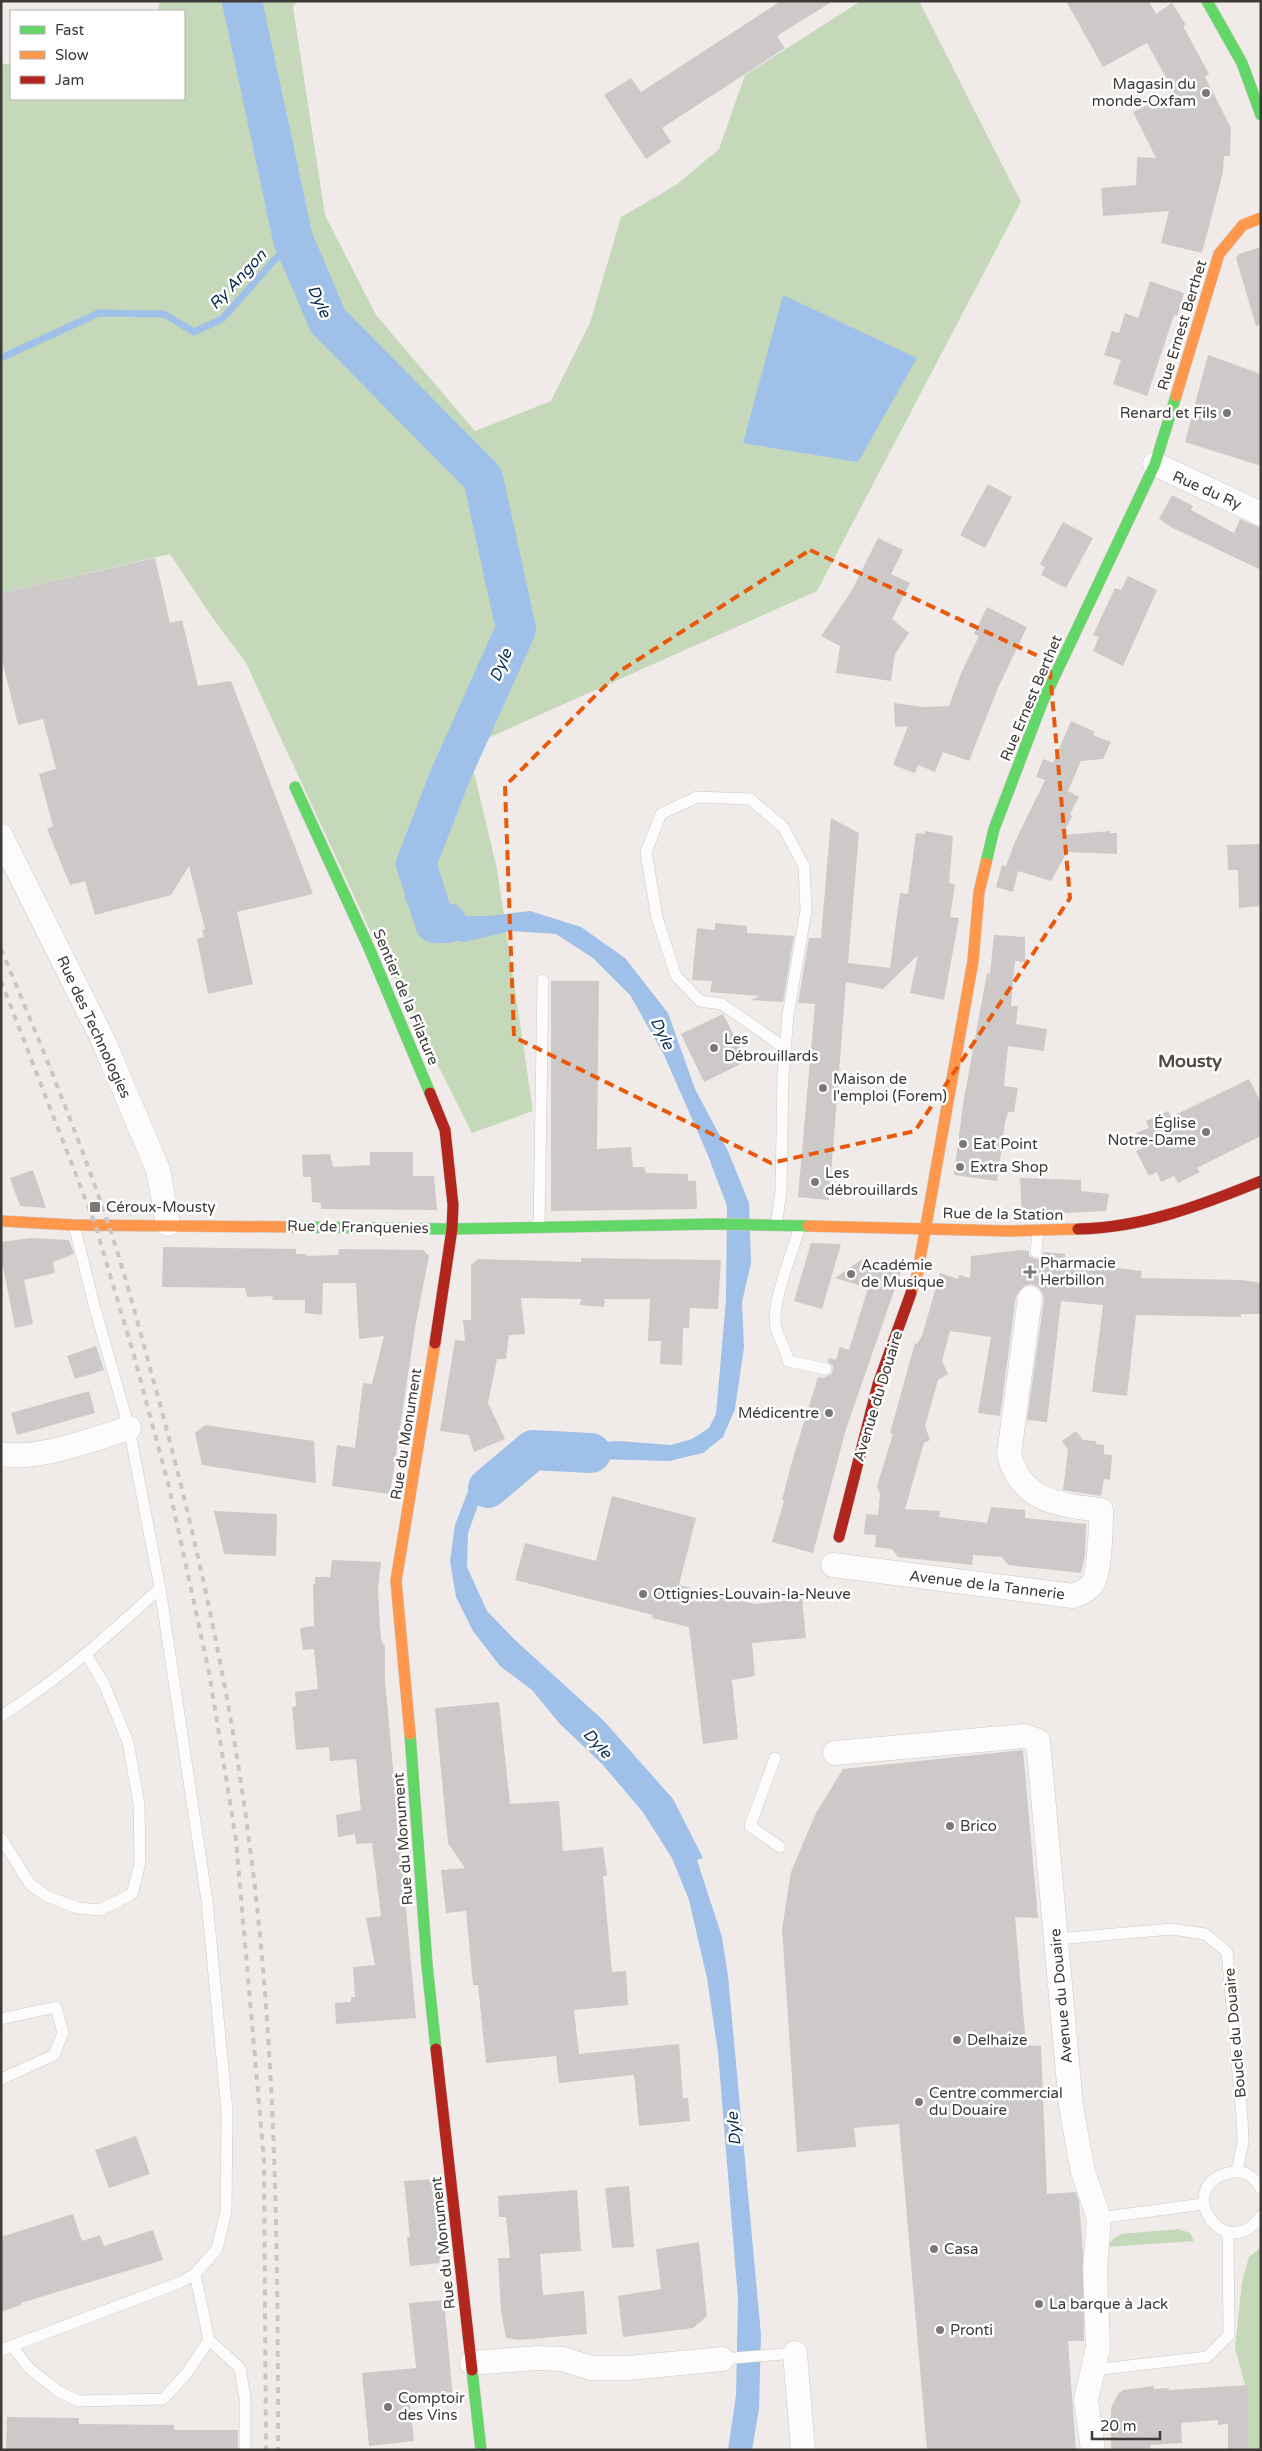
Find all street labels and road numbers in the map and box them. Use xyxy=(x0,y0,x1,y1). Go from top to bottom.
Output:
street label: Rue Ernest Berthet xyxy=(1154,257,1210,392)
street label: Rue du Ry xyxy=(1170,467,1244,513)
street label: Rue Ernest Berthet xyxy=(996,632,1066,764)
street label: Sentier de la Filature xyxy=(369,926,443,1068)
street label: Rue des Technologies xyxy=(53,953,135,1101)
street label: Rue de la Station xyxy=(942,1204,1064,1224)
street label: Rue de Franquenies xyxy=(287,1217,429,1237)
street label: Avenue du Douaire xyxy=(850,1329,906,1463)
street label: Rue du Monument xyxy=(387,1367,425,1501)
street label: Avenue de la Tannerie xyxy=(908,1567,1066,1603)
street label: Rue du Monument xyxy=(389,1772,417,1906)
street label: Avenue du Douaire xyxy=(1046,1928,1076,2064)
street label: Boucle du Douaire xyxy=(1220,1967,1250,2099)
street label: Rue du Monument xyxy=(427,2176,459,2310)

